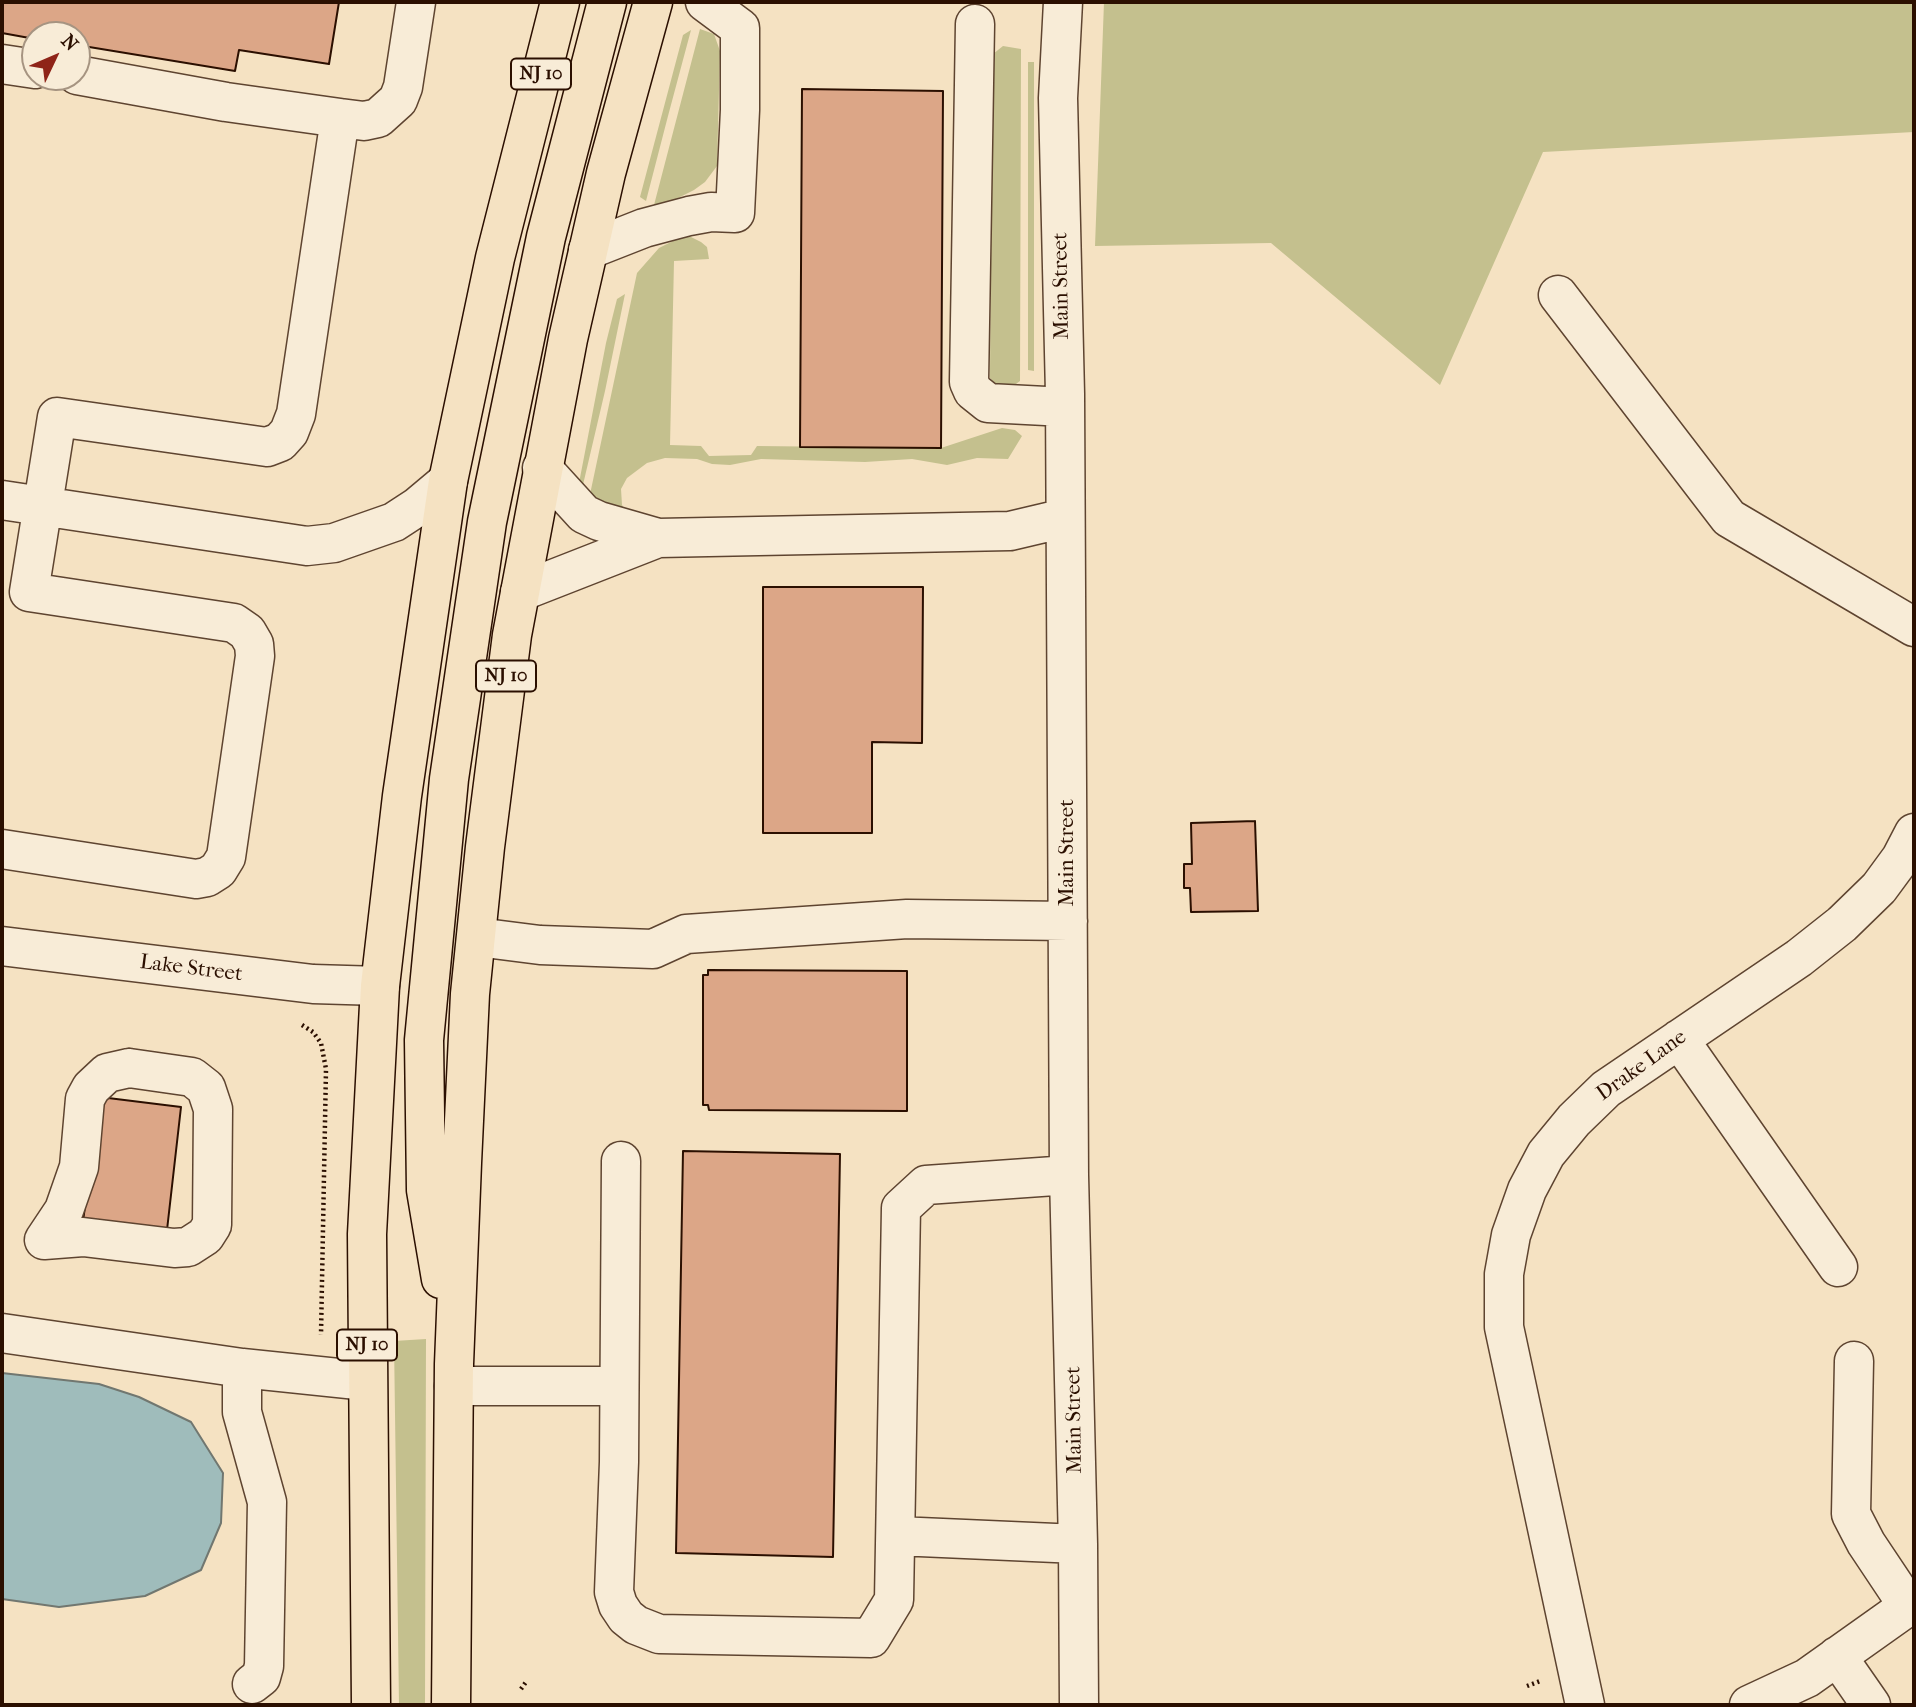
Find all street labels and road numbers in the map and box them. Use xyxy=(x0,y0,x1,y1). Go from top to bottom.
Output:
road number: NJ 10 xyxy=(511,58,571,90)
street label: Main Street xyxy=(1048,232,1076,340)
road number: NJ 10 xyxy=(476,660,536,692)
street label: Main Street xyxy=(1055,799,1081,907)
street label: Lake Street xyxy=(138,950,244,988)
street label: Drake Lane xyxy=(1592,1025,1692,1107)
road number: NJ 10 xyxy=(337,1330,397,1360)
street label: Main Street xyxy=(1061,1366,1089,1474)

